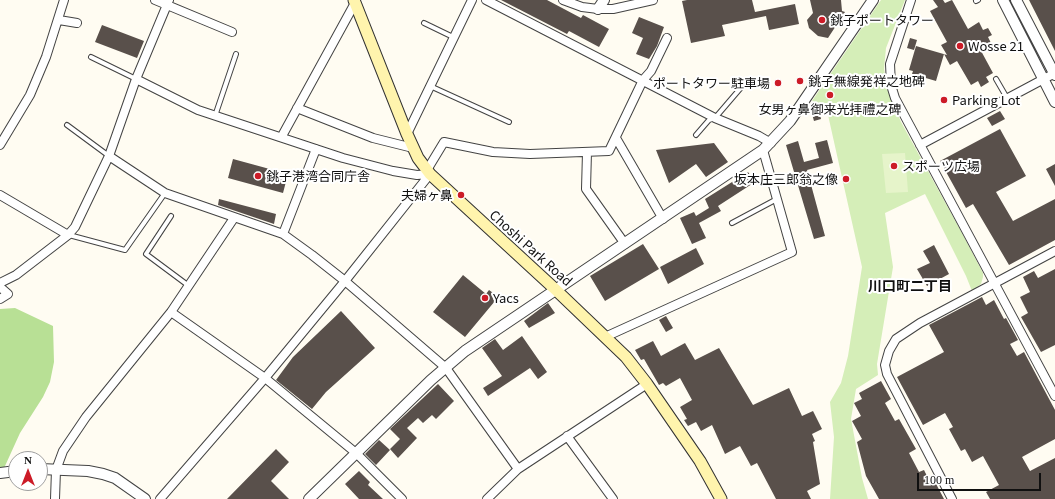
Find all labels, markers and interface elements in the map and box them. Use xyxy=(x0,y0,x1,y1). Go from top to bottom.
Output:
place label: 銚子ポートタワー xyxy=(830,12,934,28)
marker: 銚子ポートタワー xyxy=(817,15,827,25)
place label: Wosse 21 xyxy=(968,38,1024,54)
marker: Wosse 21 xyxy=(955,41,965,51)
place label: 銚子無線発祥之地碑 xyxy=(808,73,925,89)
place label: ポートタワー駐車場 xyxy=(653,75,770,91)
marker: 銚子無線発祥之地碑 xyxy=(795,76,805,86)
marker: ポートタワー駐車場 xyxy=(773,78,783,88)
marker: 女男ヶ鼻御来光拝禮之碑 xyxy=(825,90,835,100)
place label: Parking Lot xyxy=(952,92,1020,108)
marker: Parking Lot xyxy=(939,95,949,105)
place label: 女男ヶ鼻御来光拝禮之碑 xyxy=(759,101,901,117)
place label: スポーツ広場 xyxy=(902,158,980,174)
marker: スポーツ広場 xyxy=(889,161,899,171)
place label: 銚子港湾合同庁舎 xyxy=(266,168,370,184)
marker: 銚子港湾合同庁舎 xyxy=(253,171,263,181)
place label: 坂本庄三郎翁之像 xyxy=(734,171,838,187)
marker: 坂本庄三郎翁之像 xyxy=(841,174,851,184)
place label: 夫婦ヶ鼻 xyxy=(401,187,453,203)
marker: 夫婦ヶ鼻 xyxy=(456,190,466,200)
street label: Choshi Park Road xyxy=(487,207,575,289)
district label: 川口町二丁目 xyxy=(868,278,952,294)
place label: Yacs xyxy=(493,290,519,306)
marker: Yacs xyxy=(480,293,490,303)
north arrow xyxy=(8,451,48,491)
text: N xyxy=(24,454,32,466)
scale bar xyxy=(919,465,1043,491)
text: 100 m xyxy=(924,473,954,487)

